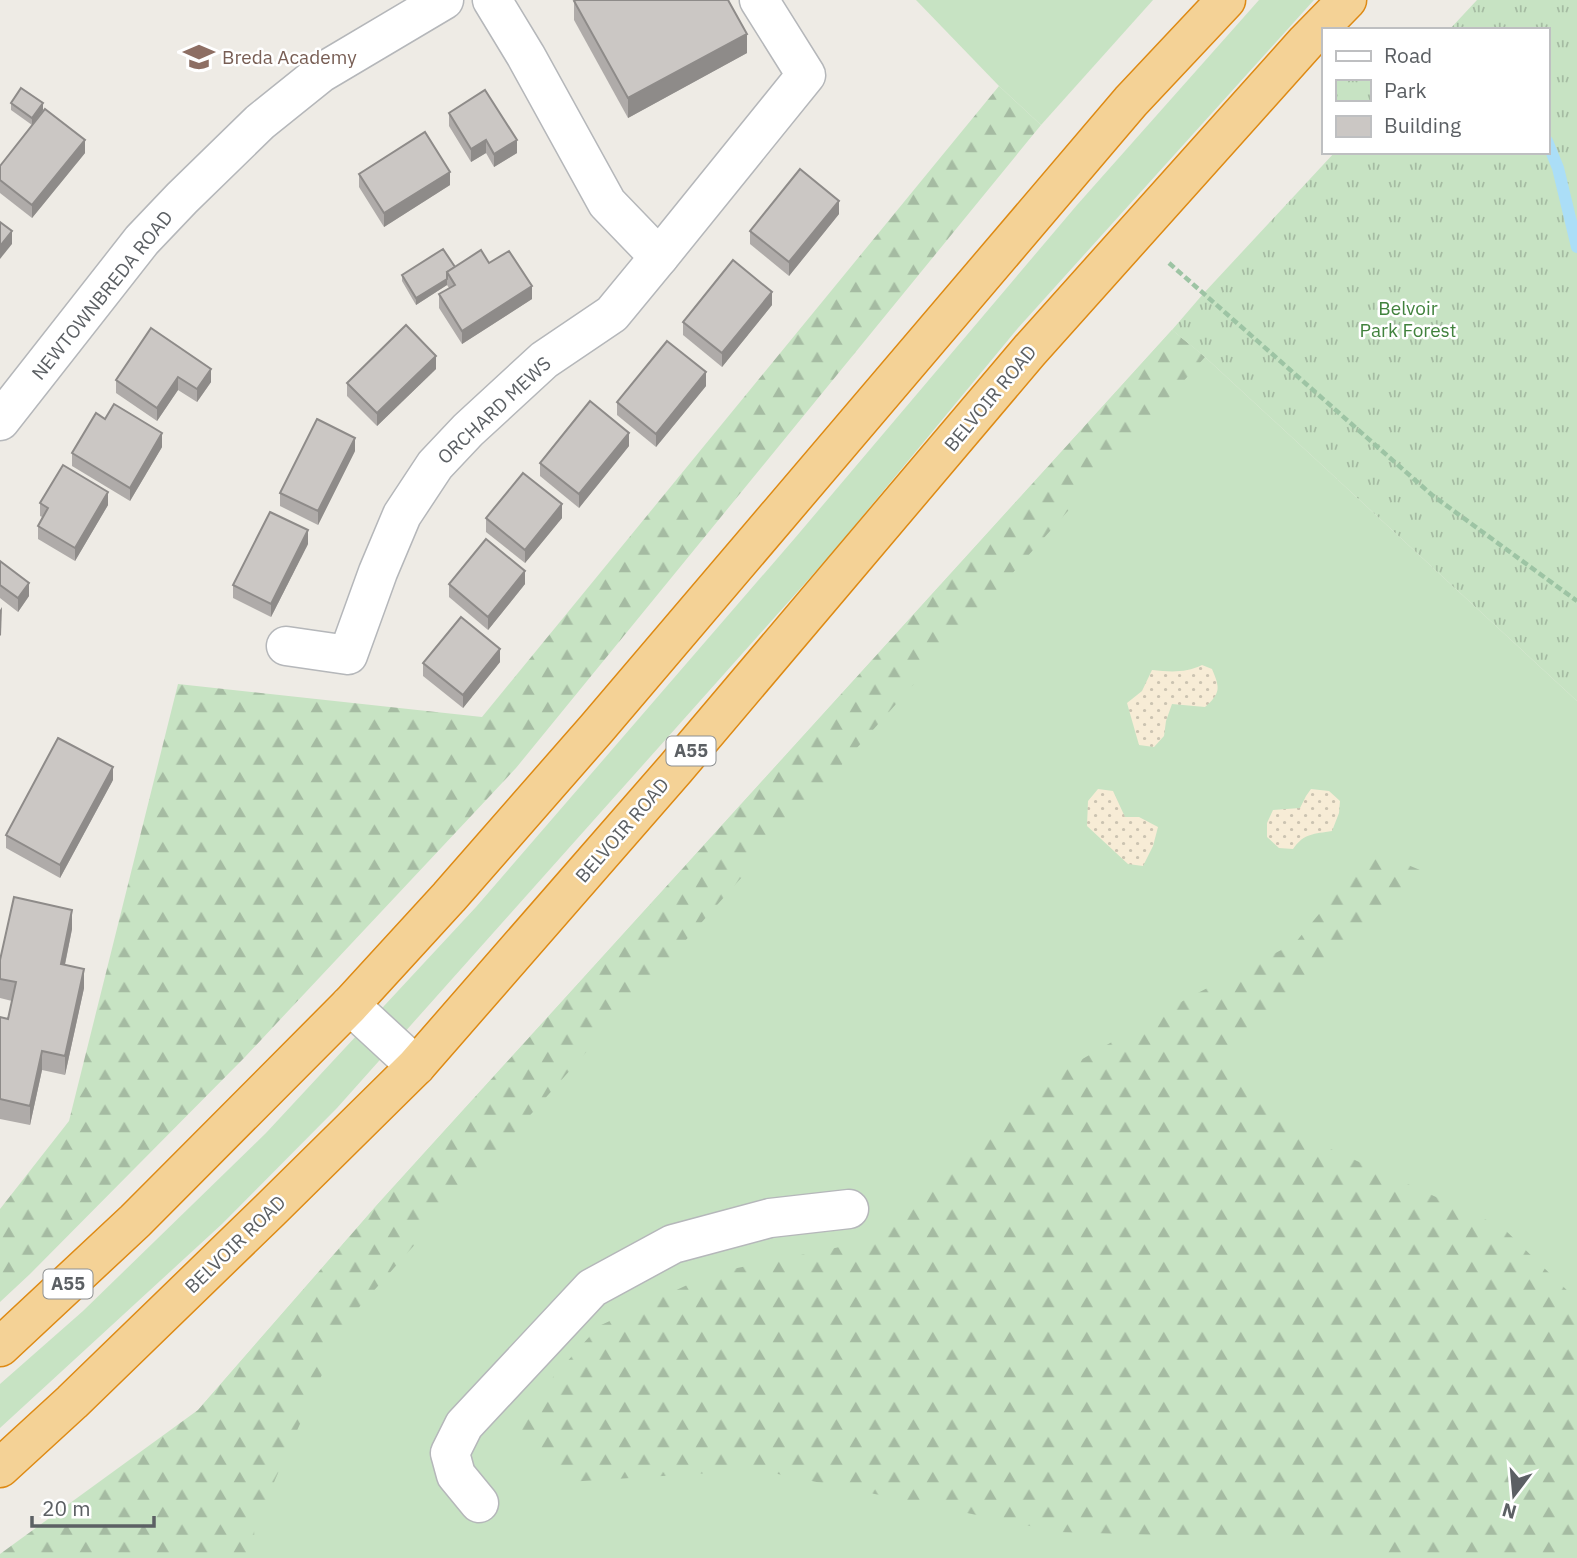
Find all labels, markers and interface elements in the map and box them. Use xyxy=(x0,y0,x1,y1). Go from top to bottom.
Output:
legend xyxy=(1322,28,1549,154)
school or university icon: Breda Academy xyxy=(182,40,216,74)
text: Road xyxy=(1384,41,1432,69)
place label: Breda Academy xyxy=(222,45,357,69)
text: Park xyxy=(1384,76,1427,104)
text: Building xyxy=(1384,111,1461,139)
street label: NEWTOWNBREDA ROAD xyxy=(26,205,178,385)
park label: Belvoir Park Forest xyxy=(1360,296,1456,342)
street label: BELVOIR ROAD xyxy=(939,340,1041,456)
street label: ORCHARD MEWS xyxy=(432,351,556,469)
road number: A55 xyxy=(666,736,716,766)
street label: BELVOIR ROAD xyxy=(570,773,674,887)
street label: BELVOIR ROAD xyxy=(180,1190,290,1298)
road number: A55 xyxy=(43,1269,92,1298)
north arrow xyxy=(1479,1460,1549,1530)
scale bar xyxy=(32,1484,154,1528)
text: 20 m xyxy=(42,1494,91,1522)
text: N xyxy=(1499,1498,1519,1525)

